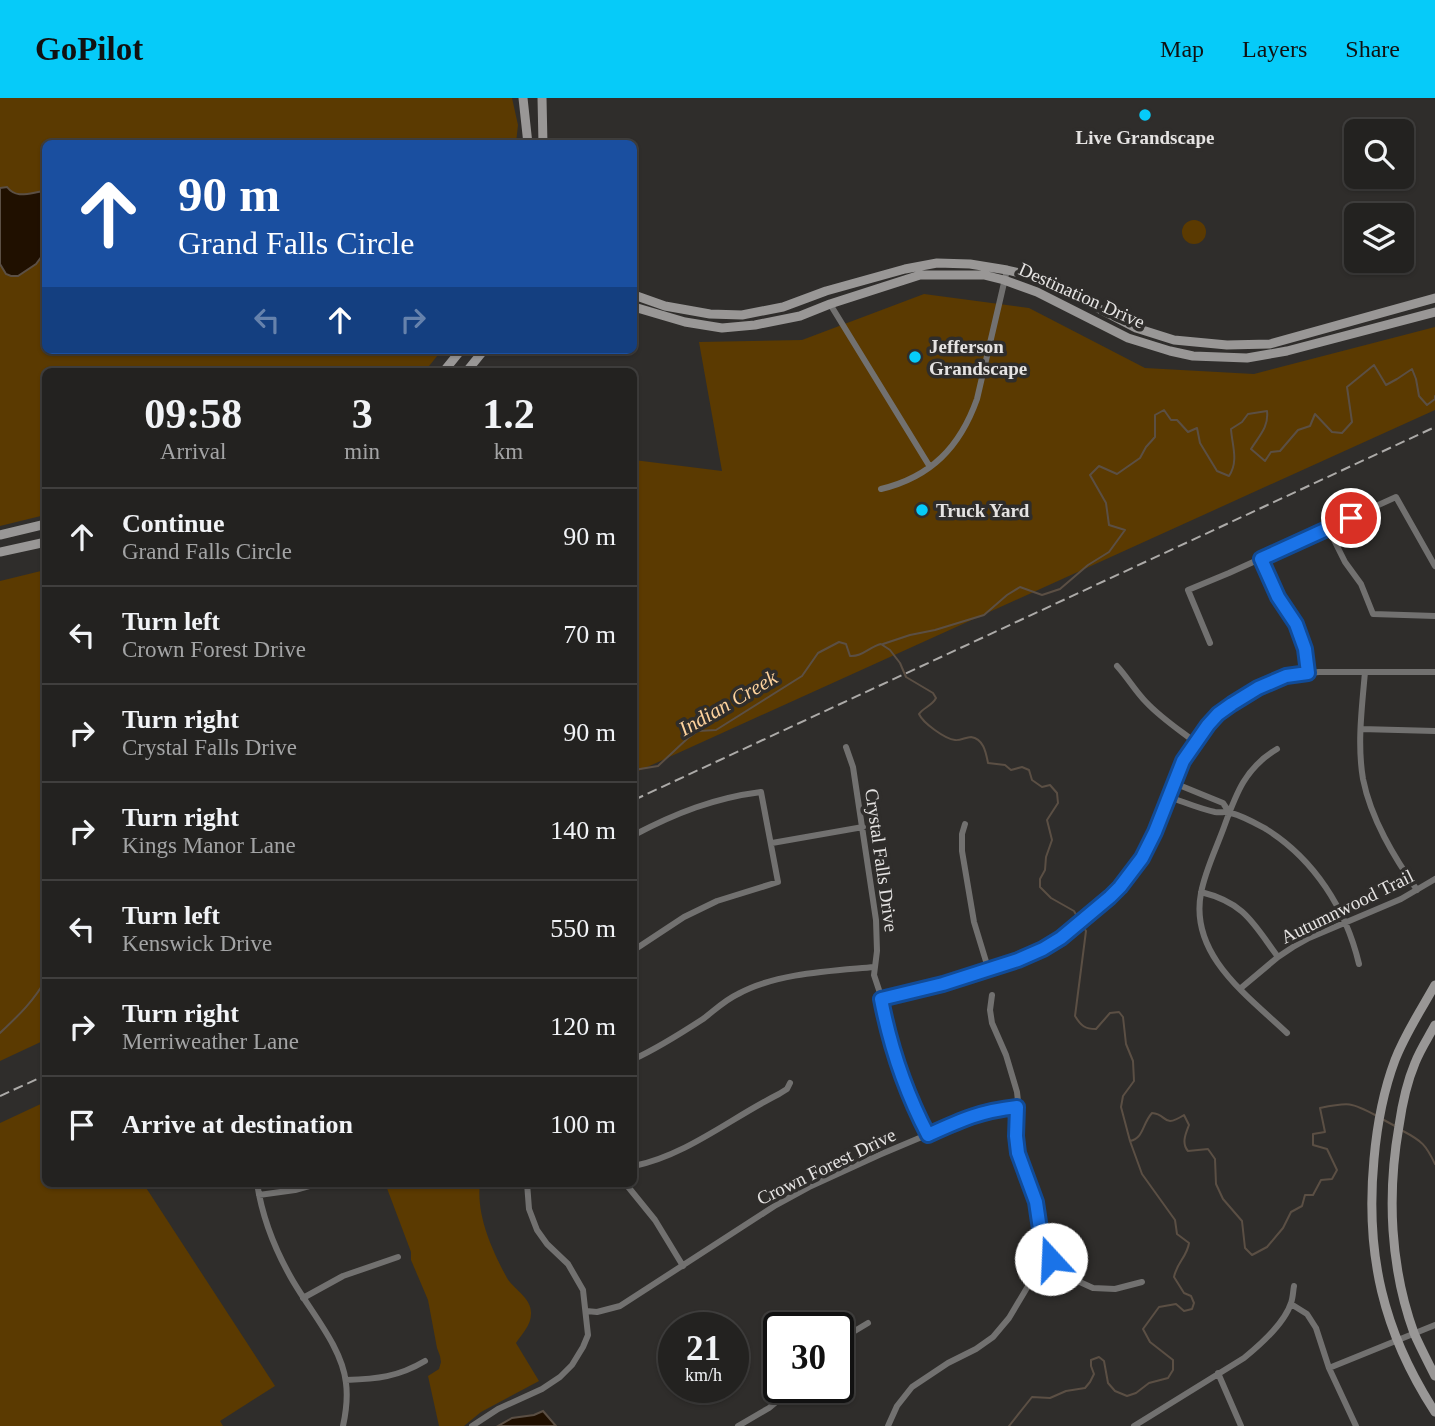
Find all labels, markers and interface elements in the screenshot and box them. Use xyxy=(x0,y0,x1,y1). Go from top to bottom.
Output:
text: GoPilot xyxy=(35,31,143,67)
text: Map xyxy=(1160,36,1204,62)
text: Layers xyxy=(1242,36,1307,62)
text: Share xyxy=(1345,36,1400,62)
marker: Live Grandscape xyxy=(1137,107,1153,123)
map controls xyxy=(1344,119,1414,273)
button: search xyxy=(1344,119,1414,189)
place label: Live Grandscape xyxy=(1076,127,1214,148)
text: 90 m xyxy=(178,167,280,222)
icon: ahead xyxy=(63,168,154,259)
button: layers xyxy=(1344,203,1414,273)
text: Grand Falls Circle xyxy=(178,225,414,261)
street label: Destination Drive xyxy=(1016,258,1148,333)
icon: left xyxy=(248,301,286,339)
icon: ahead xyxy=(321,301,359,339)
icon: right xyxy=(394,301,432,339)
place label: Jefferson Grandscape xyxy=(929,336,1027,379)
marker: Jefferson Grandscape xyxy=(907,349,923,365)
text: 09:58 xyxy=(144,391,242,437)
text: 3 xyxy=(352,391,373,437)
text: 1.2 xyxy=(482,391,535,437)
text: Arrival xyxy=(160,439,226,464)
text: min xyxy=(344,439,380,464)
text: km xyxy=(494,439,523,464)
pin xyxy=(1321,488,1381,548)
icon: arrive xyxy=(1332,499,1370,537)
place label: Truck Yard xyxy=(936,500,1030,521)
marker: Truck Yard xyxy=(914,502,930,518)
text: Continue xyxy=(122,509,225,538)
icon: ahead xyxy=(63,518,101,556)
text: 90 m xyxy=(563,522,616,551)
text: Grand Falls Circle xyxy=(122,539,292,564)
text: Turn left xyxy=(122,607,220,636)
icon: left xyxy=(63,616,101,654)
text: 70 m xyxy=(563,620,616,649)
text: Crown Forest Drive xyxy=(122,637,306,662)
water label: Indian Creek xyxy=(674,665,782,741)
text: Turn right xyxy=(122,705,239,734)
icon: right xyxy=(63,714,101,752)
text: 90 m xyxy=(563,718,616,747)
text: Crystal Falls Drive xyxy=(122,735,297,760)
street label: Crystal Falls Drive xyxy=(861,787,902,933)
text: Turn right xyxy=(122,803,239,832)
icon: right xyxy=(63,812,101,850)
text: 140 m xyxy=(550,816,616,845)
text: Kings Manor Lane xyxy=(122,833,296,858)
street label: Autumnwood Trail xyxy=(1277,865,1417,948)
text: Turn left xyxy=(122,901,220,930)
icon: left xyxy=(63,910,101,948)
text: 550 m xyxy=(550,914,616,943)
text: Kenswick Drive xyxy=(122,931,272,956)
text: Turn right xyxy=(122,999,239,1028)
icon: right xyxy=(63,1008,101,1046)
text: 120 m xyxy=(550,1012,616,1041)
text: Merriweather Lane xyxy=(122,1029,299,1054)
icon: arrive xyxy=(63,1106,101,1144)
text: Arrive at destination xyxy=(122,1110,353,1139)
text: 100 m xyxy=(550,1110,616,1139)
street label: Crown Forest Drive xyxy=(753,1124,899,1209)
position arrow xyxy=(1014,1222,1088,1296)
speed limit sign: 30 xyxy=(763,1312,854,1403)
text: 21 xyxy=(686,1329,721,1368)
text: km/h xyxy=(685,1365,722,1385)

